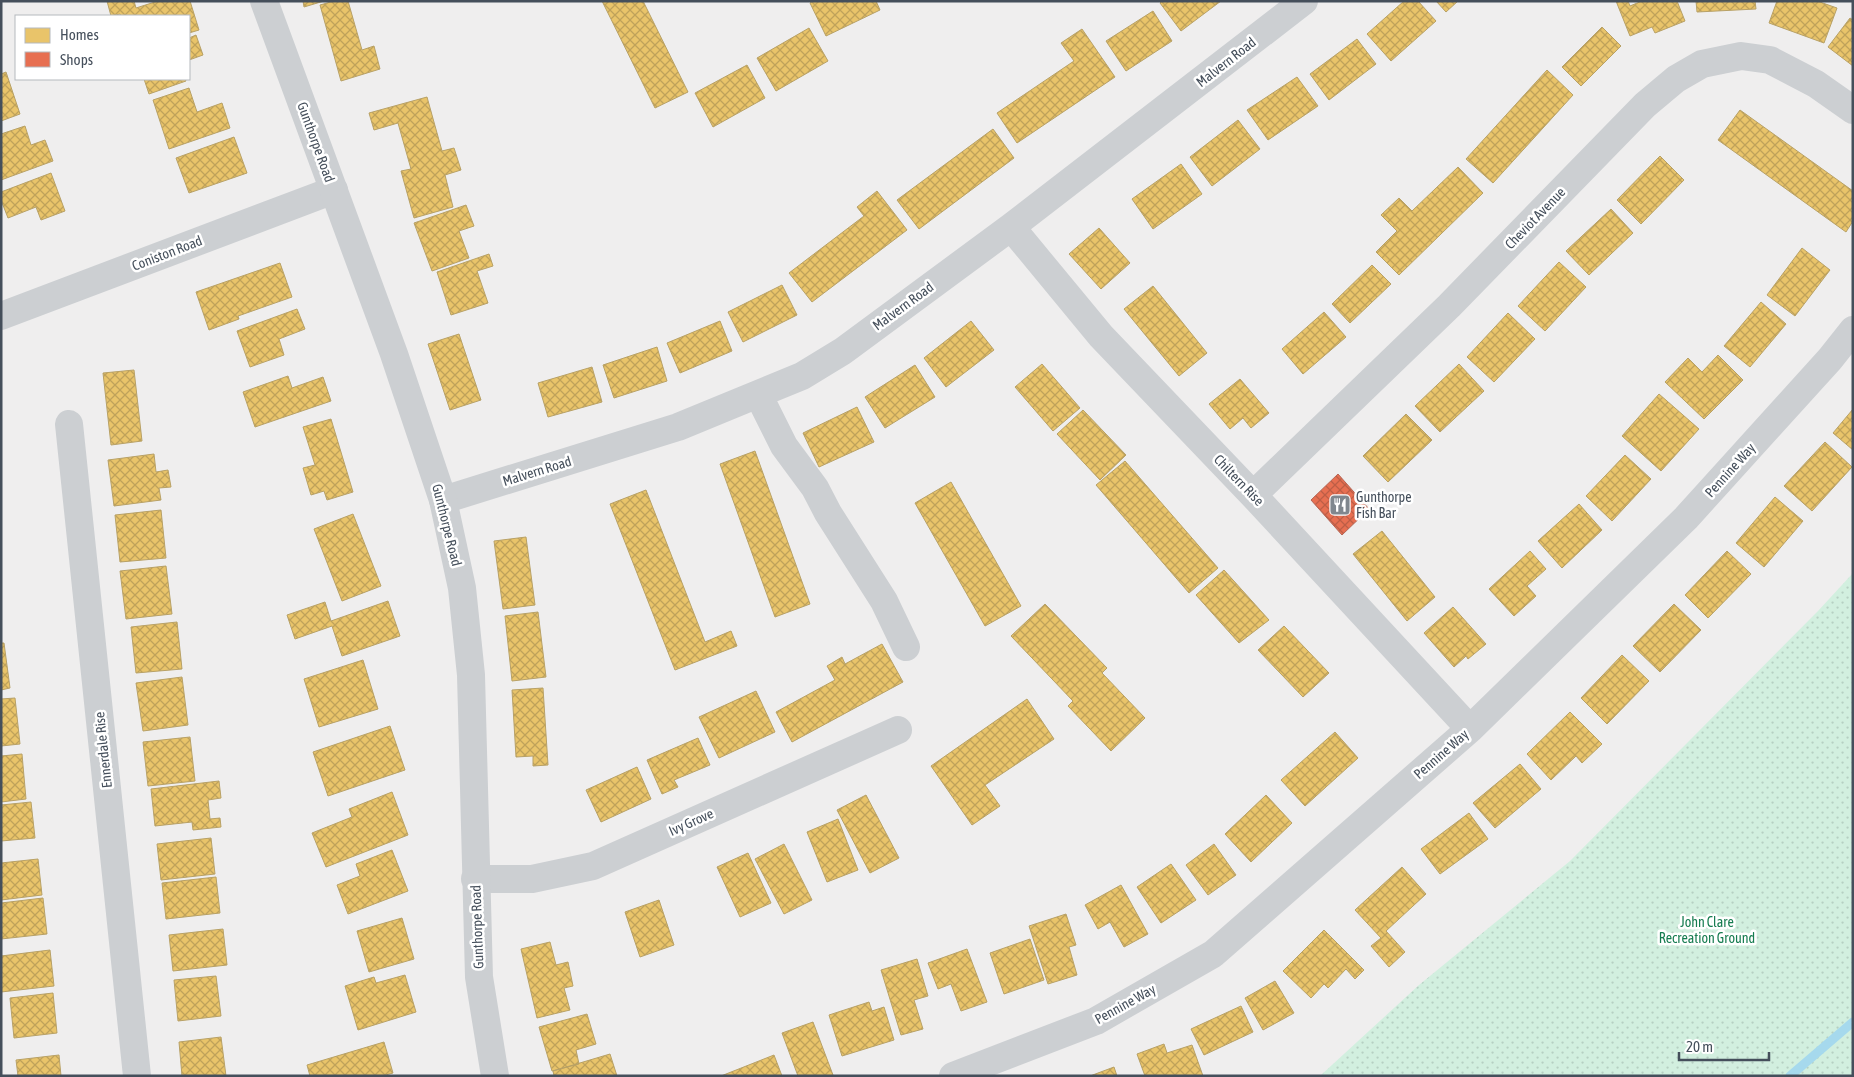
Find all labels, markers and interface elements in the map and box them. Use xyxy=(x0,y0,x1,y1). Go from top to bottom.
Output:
legend xyxy=(15,15,190,80)
text: Homes xyxy=(60,26,99,43)
street label: Malvern Road xyxy=(1193,34,1259,90)
text: Shops xyxy=(60,51,93,68)
street label: Gunthorpe Road xyxy=(294,100,338,184)
street label: Cheviot Avenue xyxy=(1502,184,1568,252)
street label: Coniston Road xyxy=(130,232,204,274)
street label: Malvern Road xyxy=(870,279,936,333)
street label: Pennine Way xyxy=(1702,440,1758,500)
street label: Chiltern Rise xyxy=(1211,451,1267,509)
street label: Malvern Road xyxy=(501,453,573,489)
street label: Gunthorpe Road xyxy=(429,482,465,568)
place label: Gunthorpe Fish Bar xyxy=(1356,489,1412,521)
restaurant icon: Gunthorpe Fish Bar xyxy=(1328,493,1352,517)
street label: Ennerdale Rise xyxy=(91,711,115,789)
street label: Pennine Way xyxy=(1410,726,1472,782)
street label: Ivy Grove xyxy=(666,805,716,839)
street label: Gunthorpe Road xyxy=(468,885,486,969)
park label: John Clare Recreation Ground xyxy=(1659,914,1755,946)
street label: Pennine Way xyxy=(1092,981,1158,1027)
scale bar xyxy=(1679,1030,1769,1062)
text: 20 m xyxy=(1686,1038,1713,1055)

